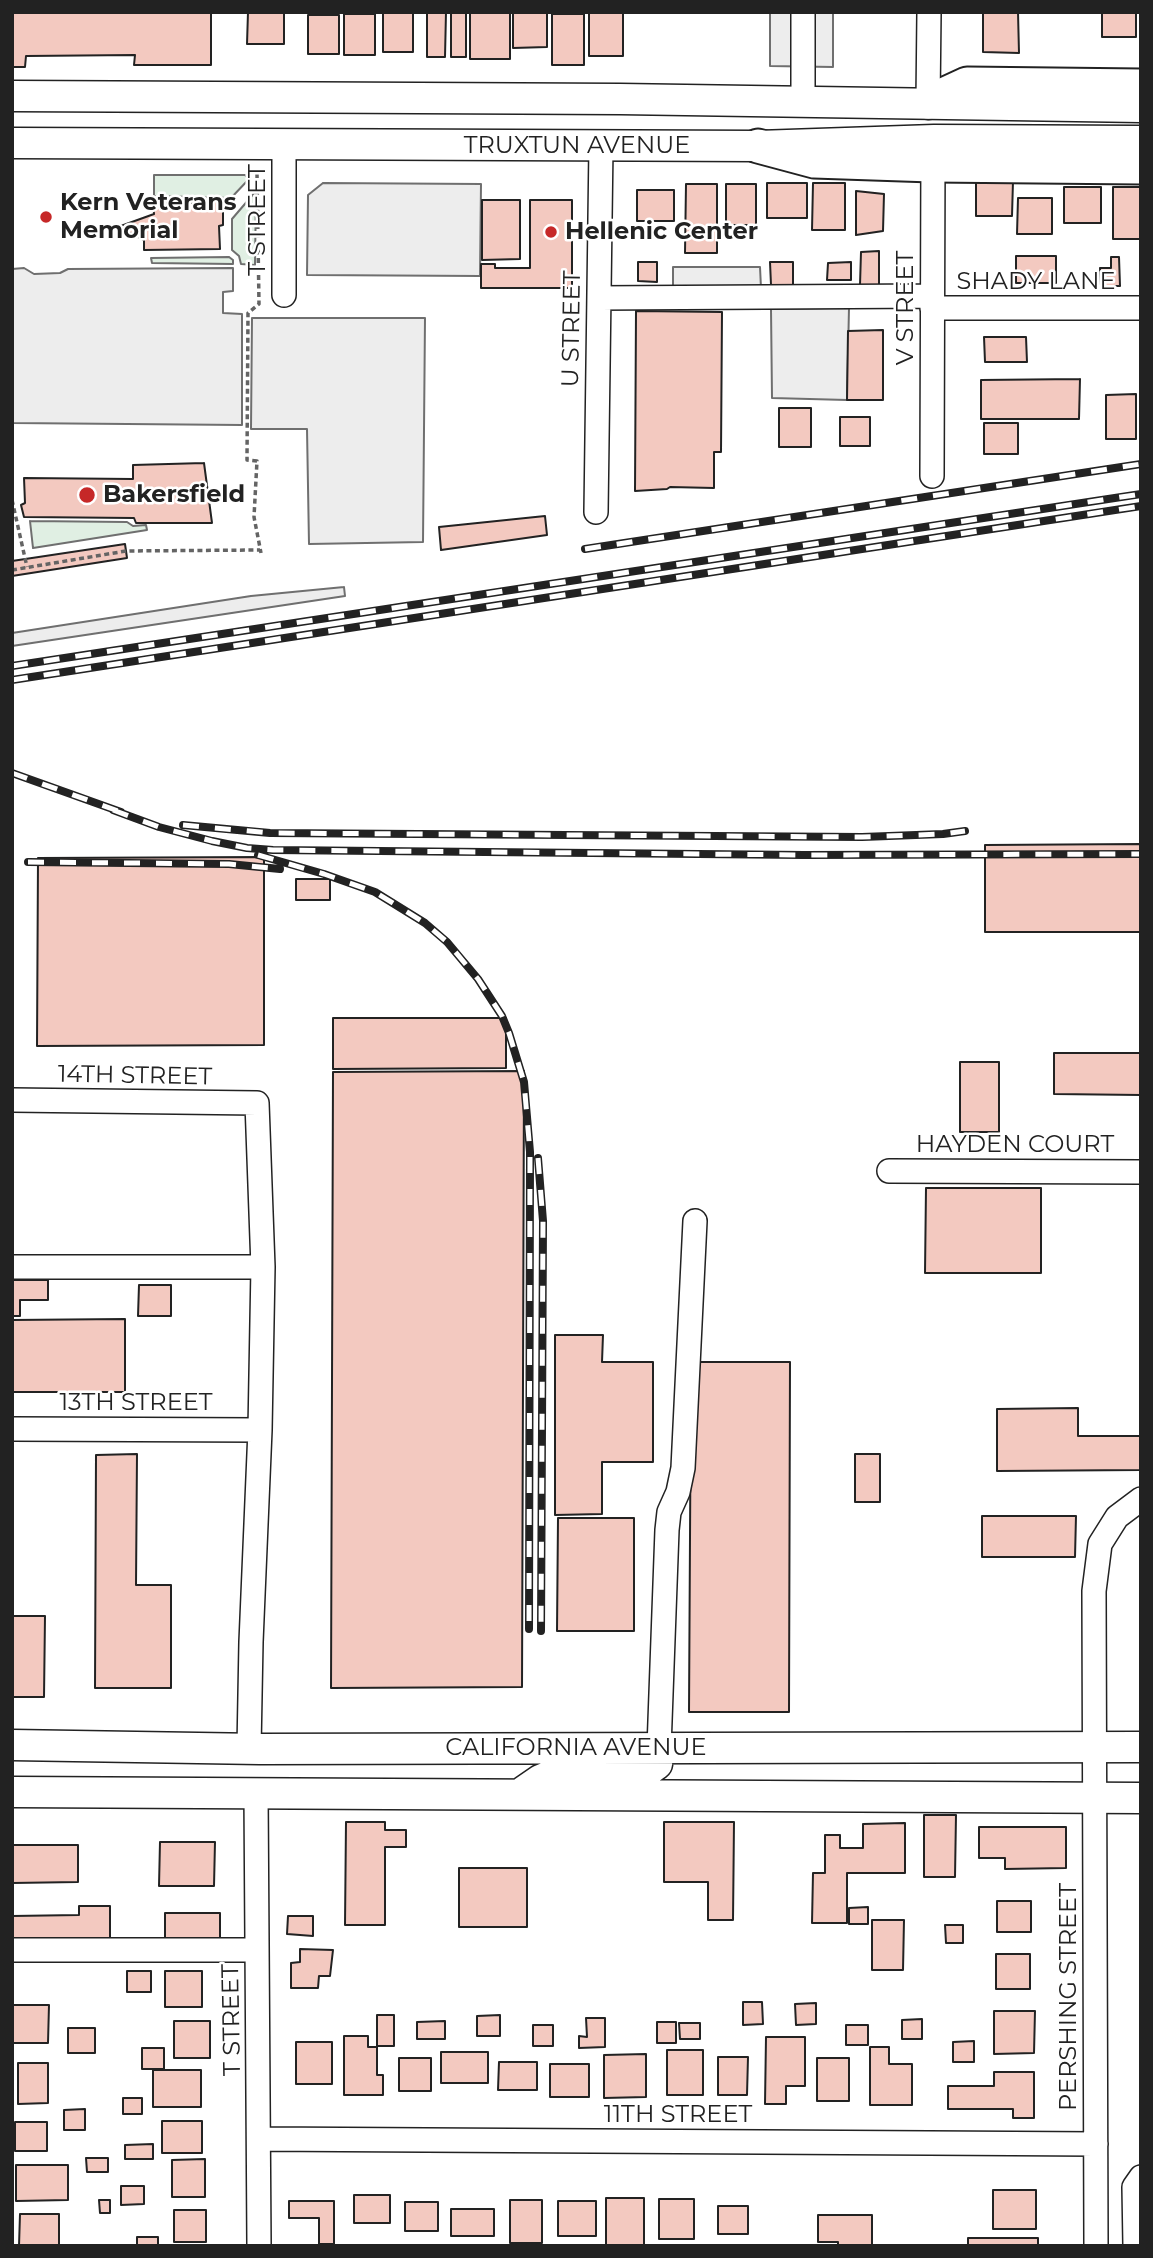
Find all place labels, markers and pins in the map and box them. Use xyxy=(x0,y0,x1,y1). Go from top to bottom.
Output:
place label: Kern Veterans Memorial xyxy=(60,189,236,245)
marker: Kern Veterans Memorial xyxy=(38,209,54,225)
place label: Hellenic Center xyxy=(565,218,758,246)
marker: Hellenic Center xyxy=(543,224,559,240)
place label: Bakersfield xyxy=(103,481,245,509)
marker: Bakersfield xyxy=(77,485,97,505)

